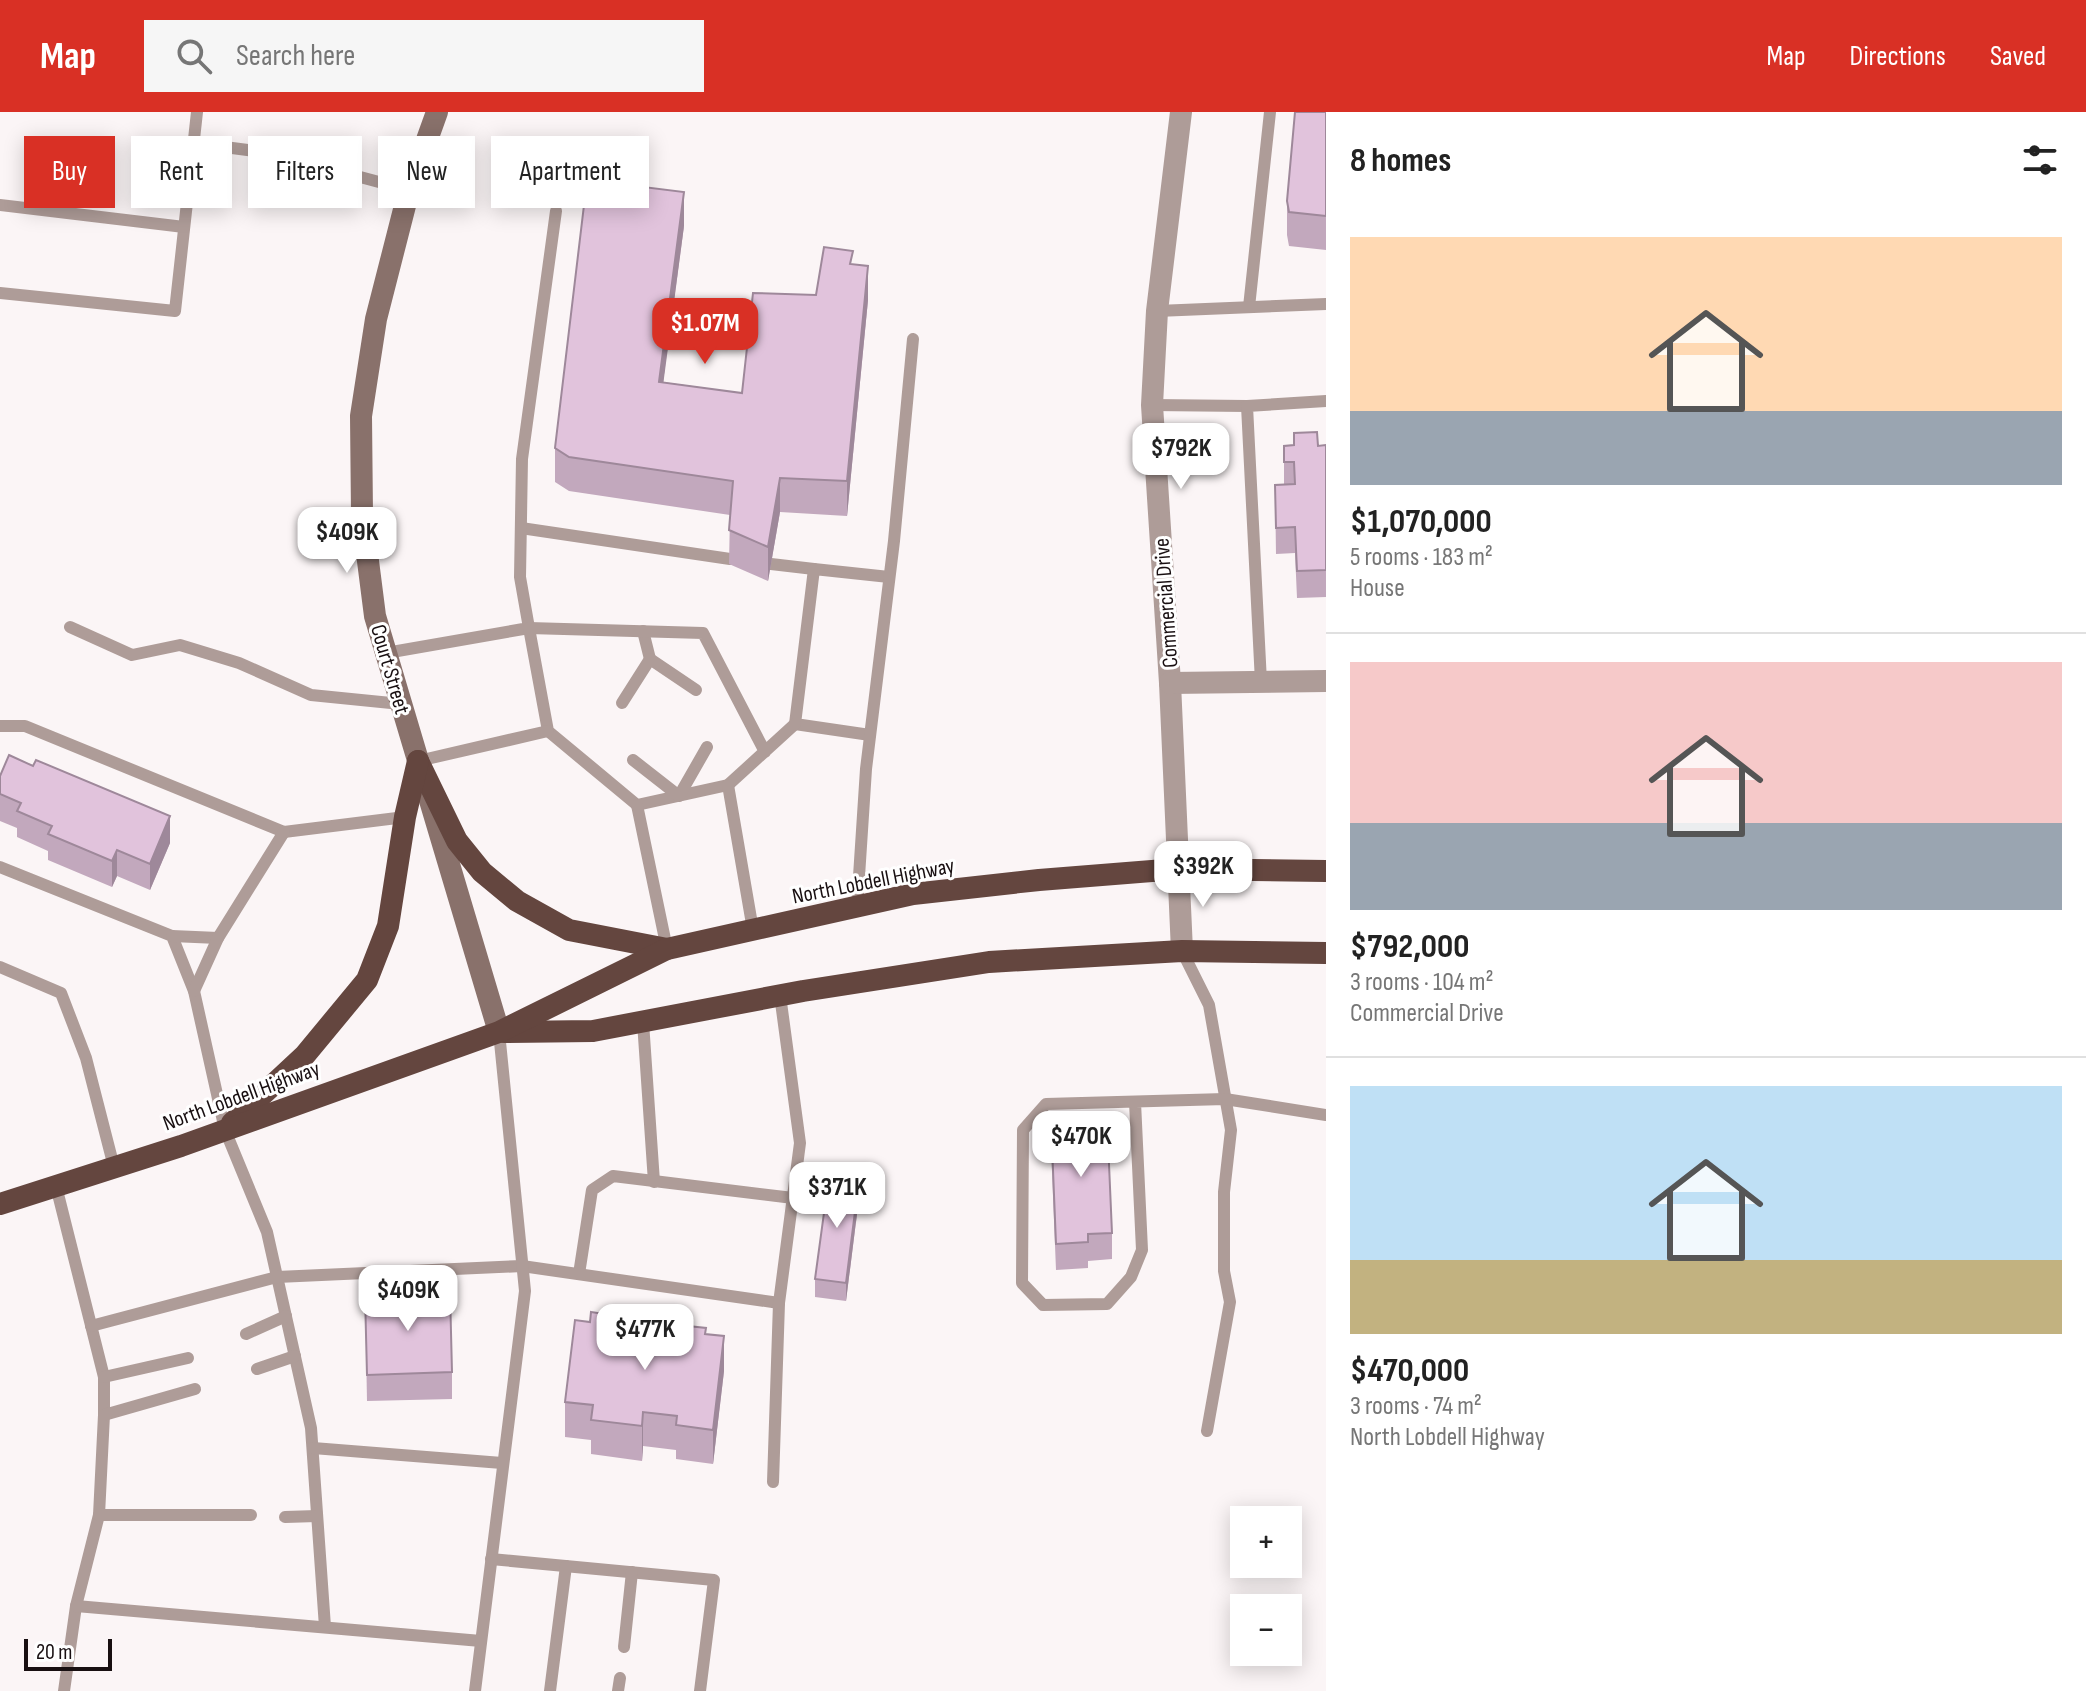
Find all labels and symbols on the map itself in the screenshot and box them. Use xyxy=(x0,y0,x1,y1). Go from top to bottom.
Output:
pin: $1.07M xyxy=(640,298,770,366)
pin: $792K xyxy=(1125,423,1237,491)
pin: $409K xyxy=(291,507,403,575)
street label: Commercial Drive xyxy=(1148,537,1184,669)
street label: Court Street xyxy=(364,621,415,718)
pin: $392K xyxy=(1147,841,1259,909)
street label: North Lobdell Highway xyxy=(790,852,957,910)
street label: North Lobdell Highway xyxy=(159,1055,324,1137)
pin: $470K xyxy=(1025,1111,1137,1179)
pin: $371K xyxy=(781,1162,893,1230)
pin: $409K xyxy=(352,1265,464,1333)
pin: $477K xyxy=(589,1304,701,1372)
scale bar xyxy=(24,1635,112,1671)

